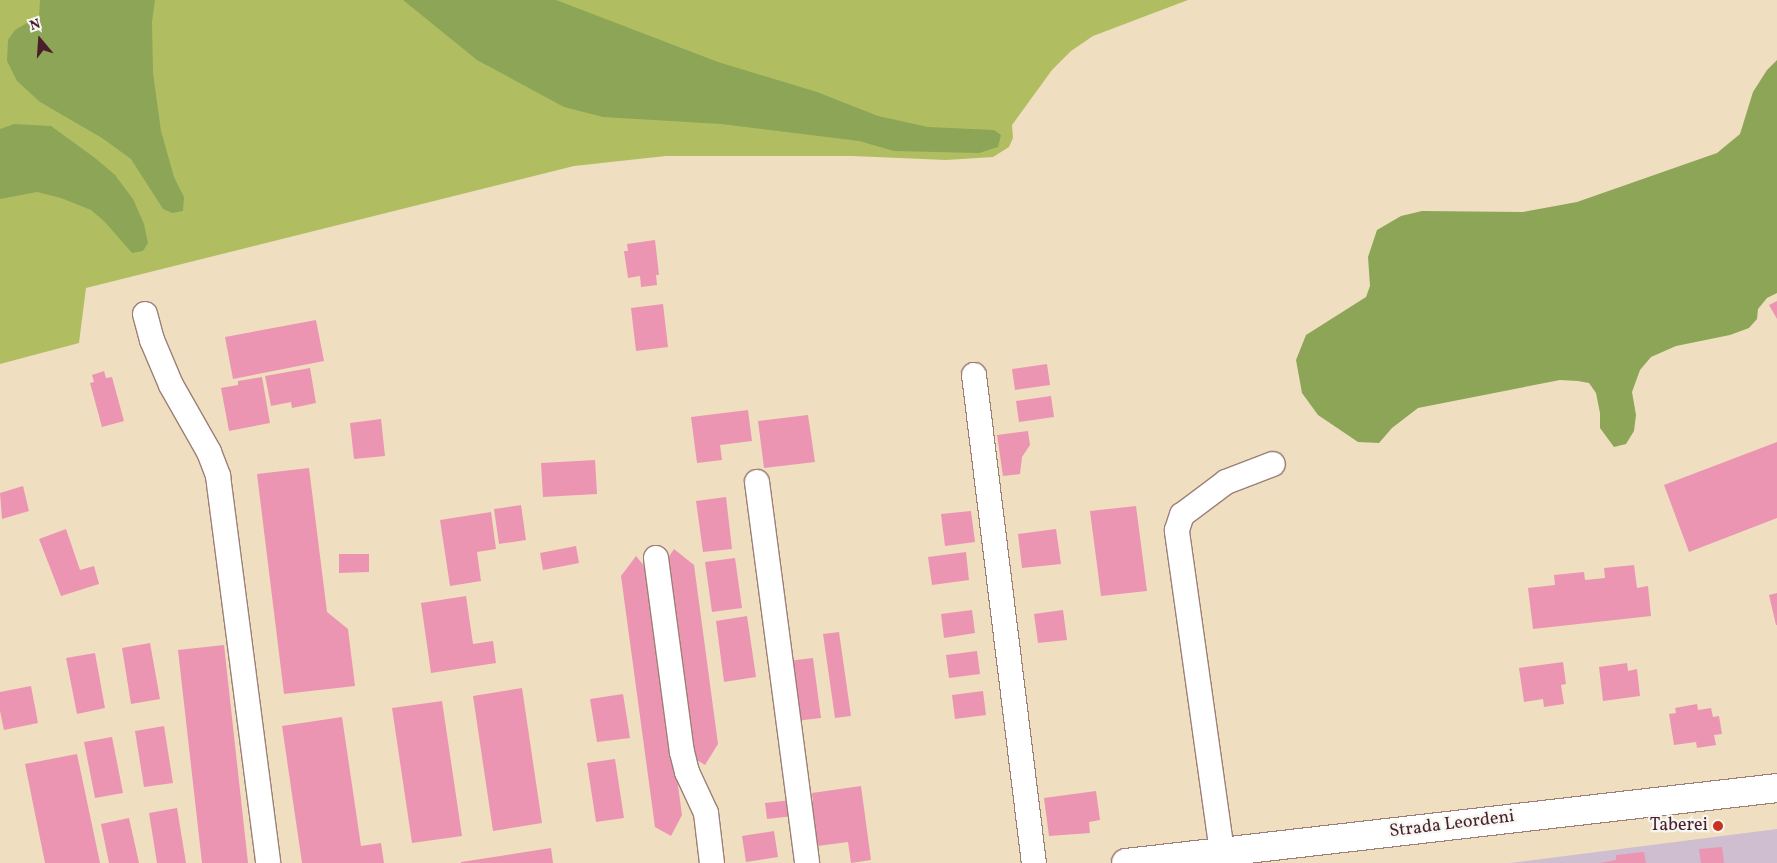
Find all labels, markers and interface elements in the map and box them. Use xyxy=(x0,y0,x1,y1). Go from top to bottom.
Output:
north arrow xyxy=(15,15,65,65)
text: N xyxy=(27,15,43,36)
street label: Strada Leordeni xyxy=(1388,807,1516,843)
place label: Taberei xyxy=(1650,815,1708,837)
marker: Taberei xyxy=(1712,820,1724,832)

